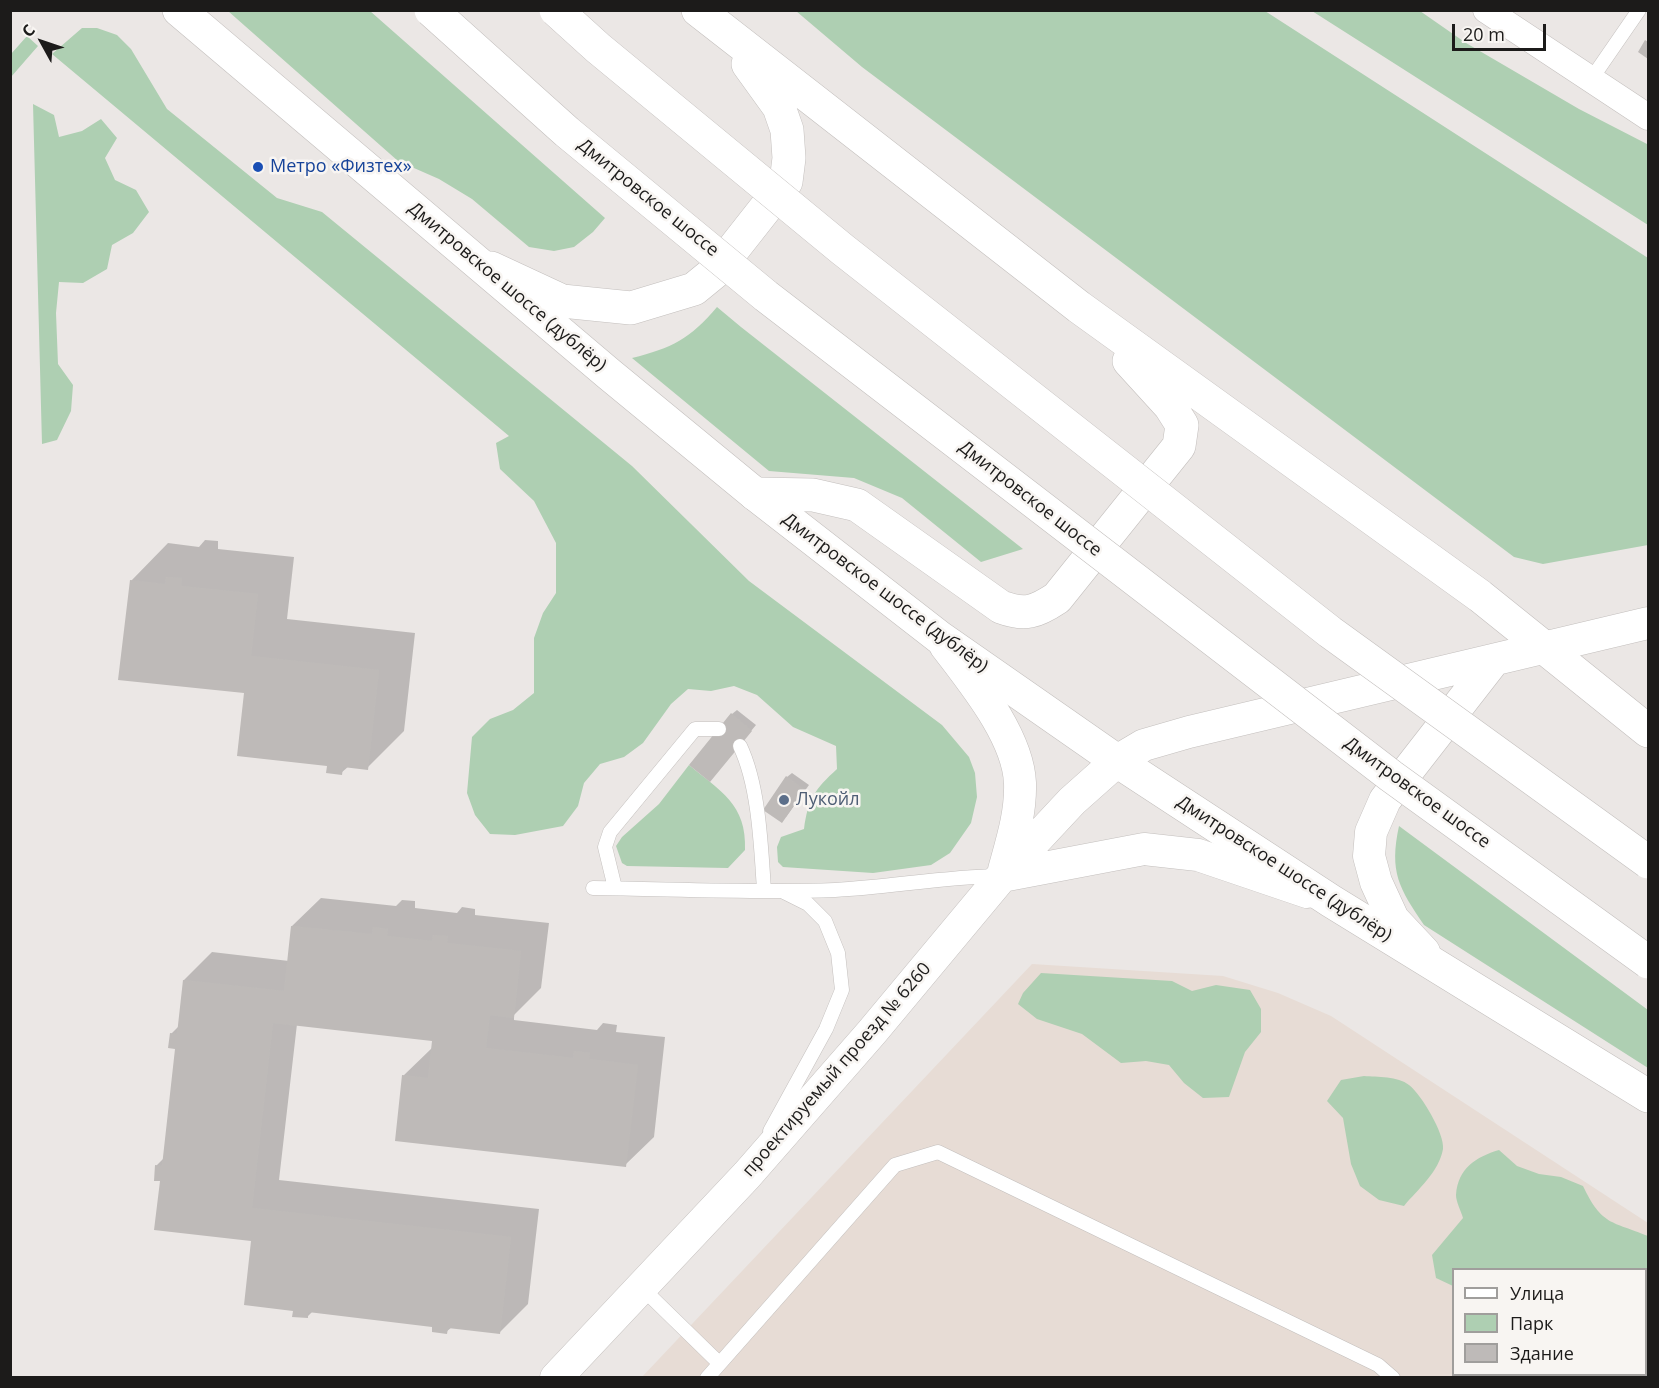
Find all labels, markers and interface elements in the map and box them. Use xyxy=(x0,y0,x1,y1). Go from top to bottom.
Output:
north arrow xyxy=(12,12,72,72)
scale bar xyxy=(1455,12,1550,50)
text: С xyxy=(17,19,40,41)
text: 20 m xyxy=(1463,22,1505,46)
street label: Дмитровское шоссе xyxy=(573,134,723,262)
place label: Метро «Физтех» xyxy=(270,156,412,178)
marker: Метро «Физтех» xyxy=(251,160,265,174)
street label: Дмитровское шоссе (дублёр) xyxy=(403,198,611,376)
street label: Дмитровское шоссе xyxy=(954,437,1106,561)
street label: Дмитровское шоссе (дублёр) xyxy=(778,509,992,677)
street label: Дмитровское шоссе xyxy=(1340,733,1494,853)
place label: Лукойл xyxy=(796,789,860,811)
street label: Дмитровское шоссе (дублёр) xyxy=(1172,791,1396,947)
marker: Лукойл xyxy=(777,793,791,807)
street label: проектируемый проезд № 6260 xyxy=(738,959,936,1181)
legend xyxy=(1452,1268,1647,1376)
text: Улица xyxy=(1510,1281,1564,1305)
text: Парк xyxy=(1510,1311,1553,1335)
text: Здание xyxy=(1510,1341,1574,1365)

